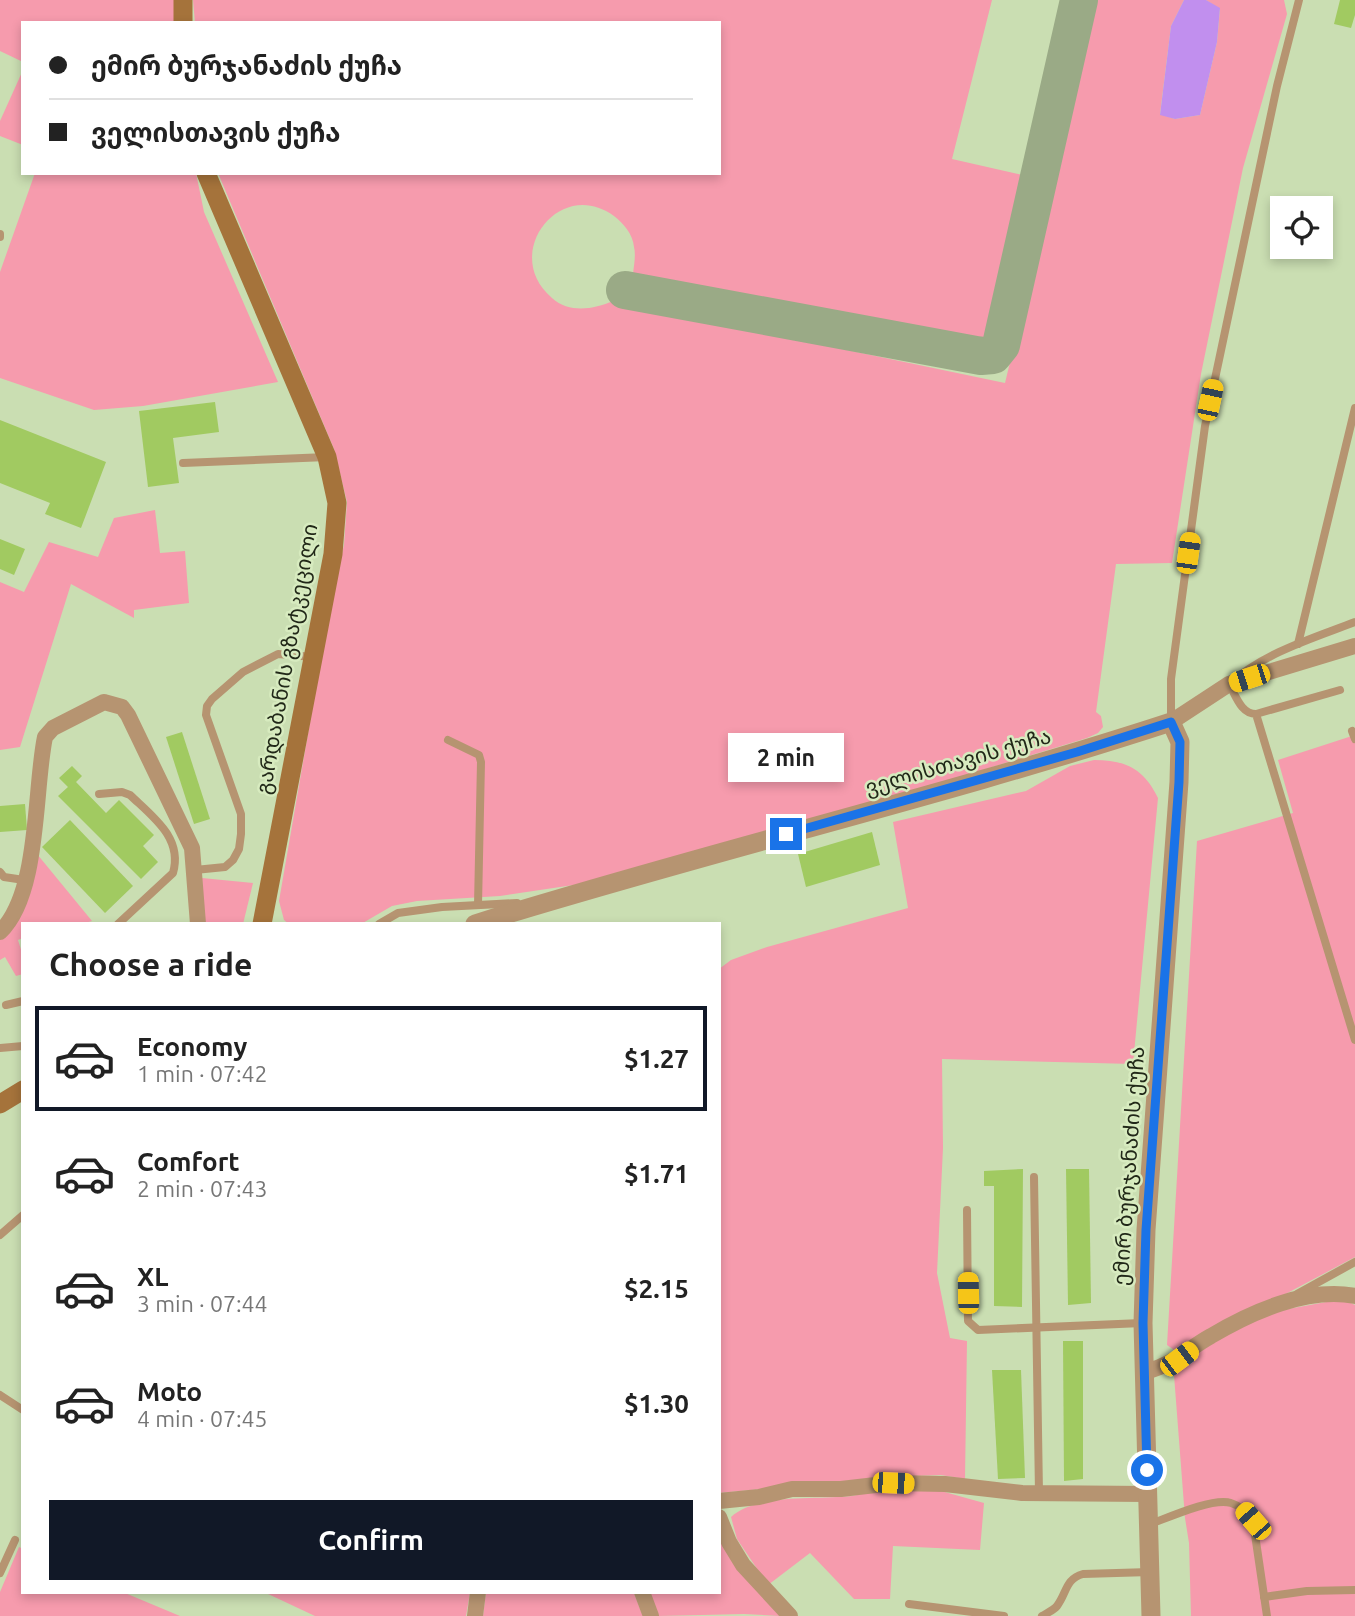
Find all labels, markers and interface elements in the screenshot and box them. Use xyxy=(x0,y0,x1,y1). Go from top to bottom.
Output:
text: ემირ ბურჯანაძის ქუჩა xyxy=(91,51,402,80)
text: ველისთავის ქუჩა xyxy=(91,118,340,147)
map controls xyxy=(1270,196,1333,259)
button: locate xyxy=(1270,196,1333,259)
car xyxy=(1196,377,1225,423)
street label: გარდაბანის გზატკეცილი xyxy=(250,522,324,796)
car xyxy=(1175,531,1202,575)
car xyxy=(1226,662,1273,694)
street label: ველისთავის ქუჩა xyxy=(862,723,1054,801)
callout: 2 min xyxy=(728,732,844,782)
text: 2 min xyxy=(757,745,815,770)
route end xyxy=(770,818,802,850)
text: Choose a ride xyxy=(49,946,252,982)
icon: car xyxy=(53,1027,116,1090)
text: Economy xyxy=(137,1032,247,1061)
text: $1.27 xyxy=(624,1044,689,1073)
street label: ემირ ბურჯანაძის ქუჩა xyxy=(1108,1046,1149,1286)
text: 1 min · 07:42 xyxy=(137,1061,268,1086)
icon: car xyxy=(53,1142,116,1205)
text: Comfort xyxy=(137,1147,240,1176)
text: $1.71 xyxy=(624,1159,689,1188)
text: 2 min · 07:43 xyxy=(137,1176,268,1201)
icon: car xyxy=(53,1257,116,1320)
text: XL xyxy=(137,1262,168,1291)
car xyxy=(958,1272,979,1314)
text: $2.15 xyxy=(624,1274,689,1303)
text: 3 min · 07:44 xyxy=(137,1291,268,1316)
car xyxy=(1156,1338,1203,1380)
icon: car xyxy=(53,1372,116,1435)
text: Moto xyxy=(137,1377,202,1406)
text: $1.30 xyxy=(624,1389,689,1418)
text: 4 min · 07:45 xyxy=(137,1406,268,1431)
route start xyxy=(1131,1454,1163,1486)
car xyxy=(872,1472,915,1494)
car xyxy=(1232,1498,1275,1544)
button: Confirm xyxy=(49,1500,693,1580)

